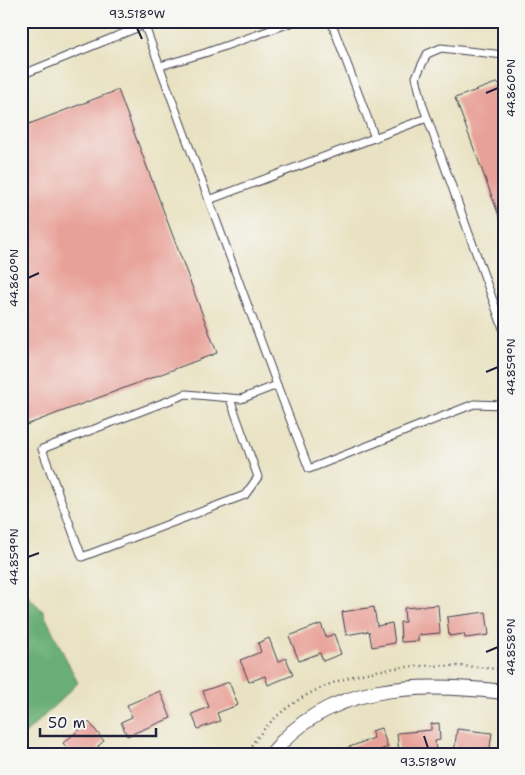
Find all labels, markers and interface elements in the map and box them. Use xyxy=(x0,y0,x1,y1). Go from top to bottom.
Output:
text: 93.518°W xyxy=(109,6,165,22)
text: 44.860°N xyxy=(503,59,519,117)
text: 44.860°N xyxy=(6,249,22,307)
text: 44.859°N xyxy=(503,338,519,396)
text: 44.859°N xyxy=(6,528,22,586)
text: 44.858°N xyxy=(503,618,519,676)
scale bar xyxy=(40,705,156,737)
text: 50 m xyxy=(48,713,86,733)
text: 93.518°W xyxy=(400,754,456,770)

